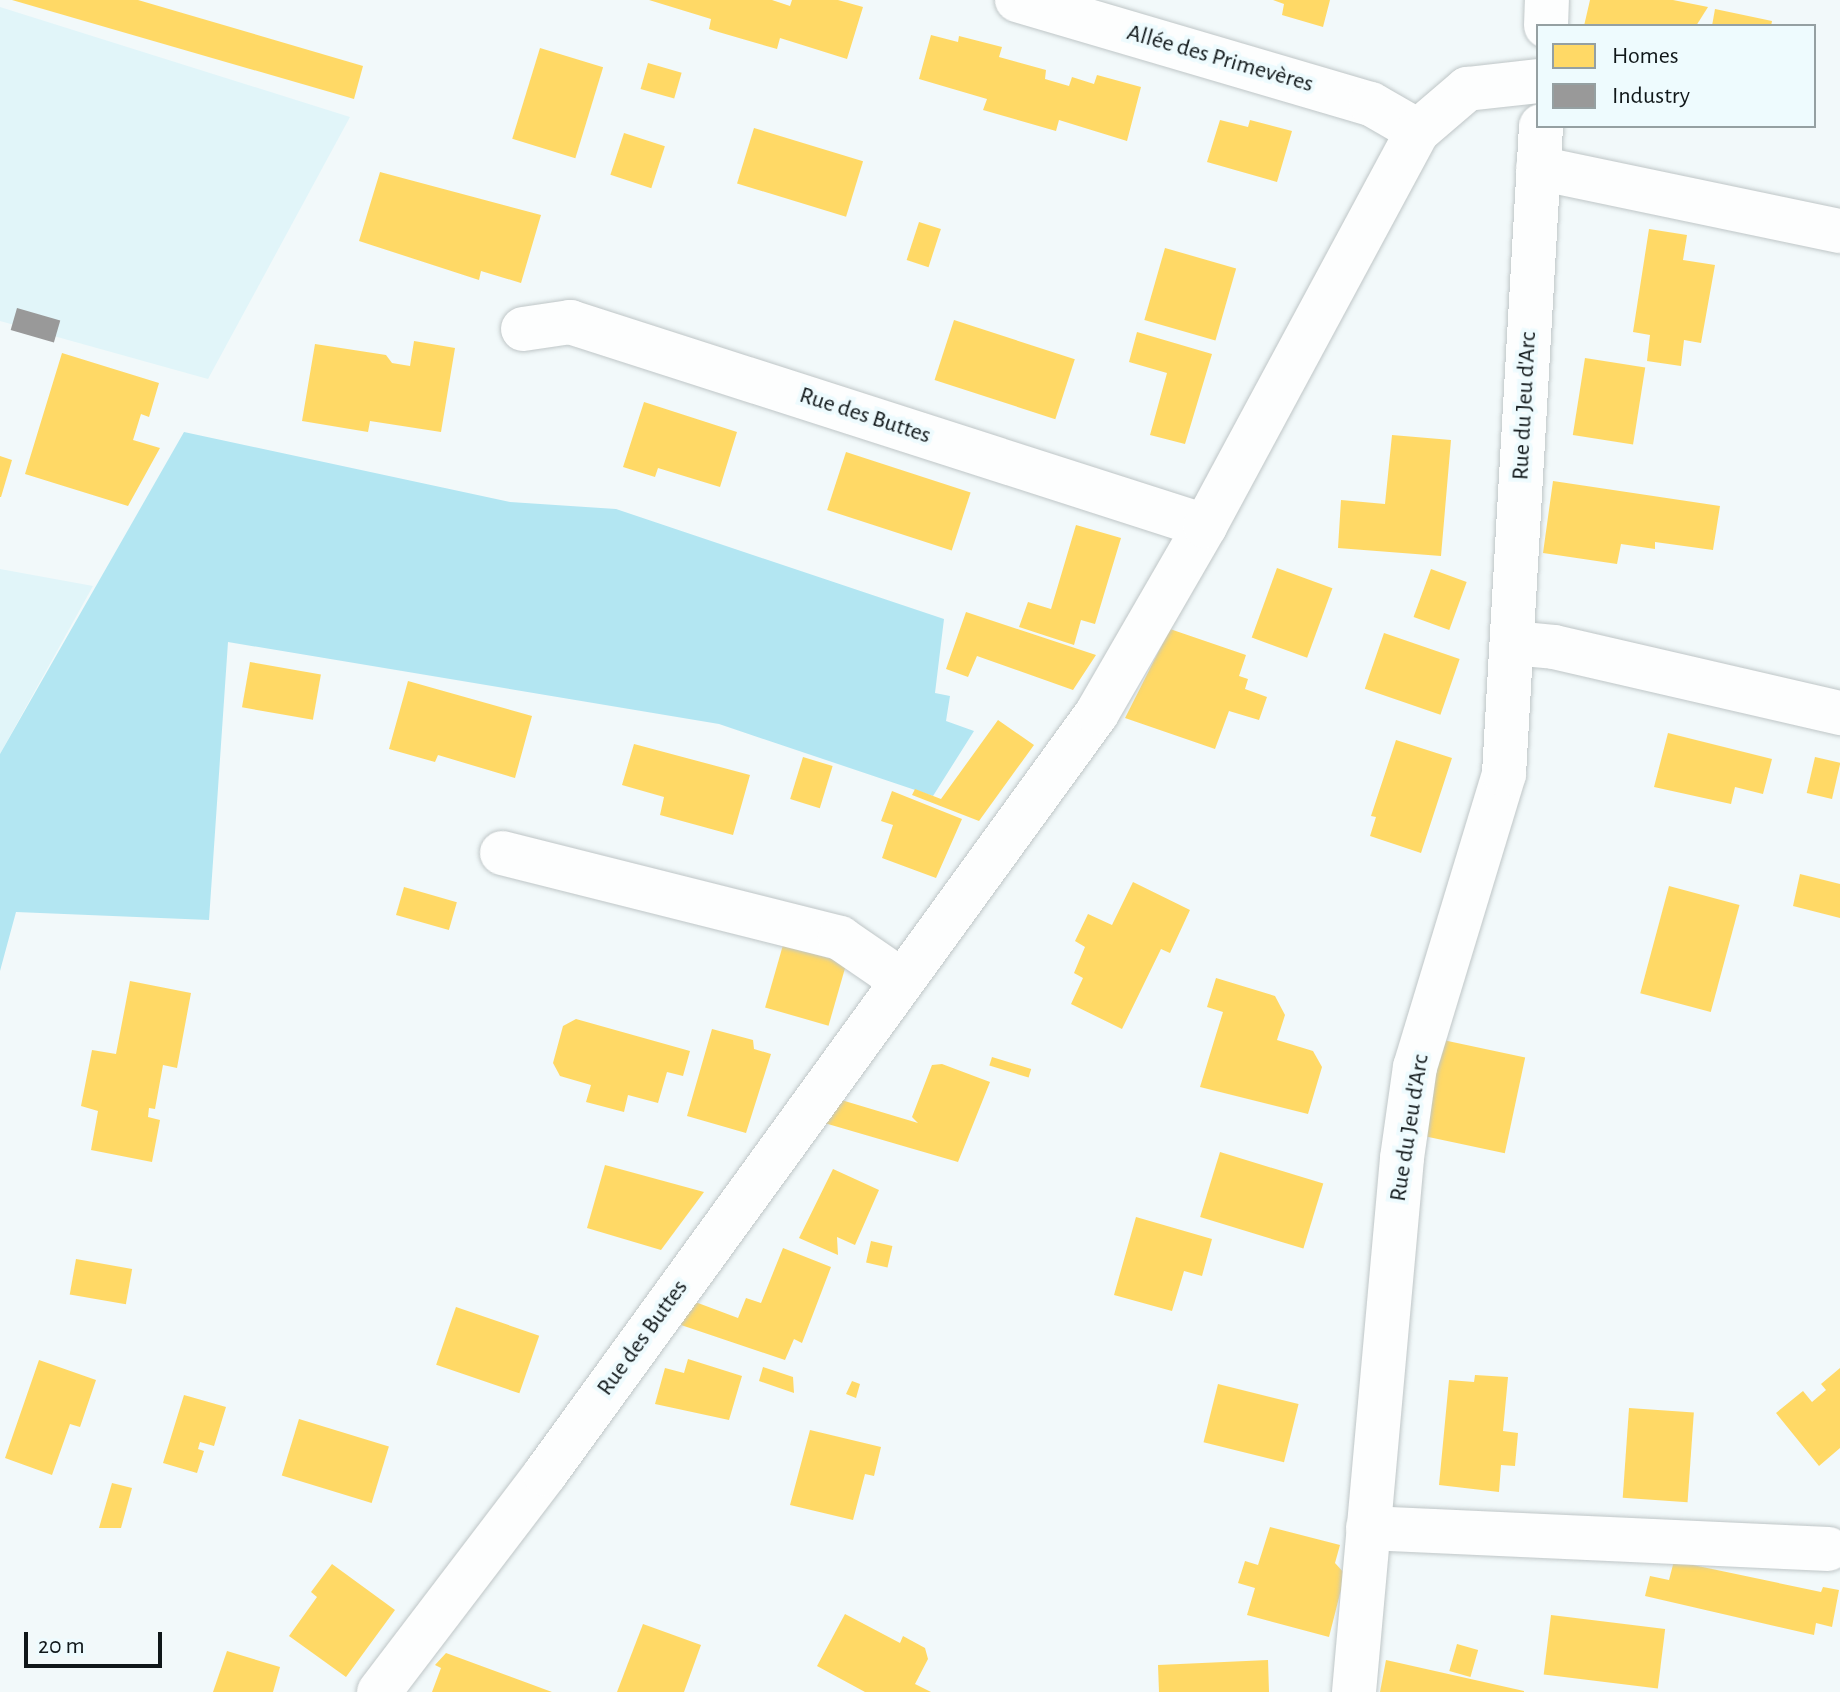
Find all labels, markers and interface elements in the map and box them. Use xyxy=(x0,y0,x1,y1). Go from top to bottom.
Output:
street label: Allée des Primevères xyxy=(1123,19,1317,99)
legend xyxy=(1536,24,1816,128)
text: Homes xyxy=(1612,44,1679,68)
text: Industry xyxy=(1612,84,1690,108)
street label: Rue du Jeu d'Arc xyxy=(1507,331,1543,481)
street label: Rue des Buttes xyxy=(796,381,934,451)
street label: Rue du Jeu d'Arc xyxy=(1384,1052,1436,1204)
street label: Rue des Buttes xyxy=(591,1274,695,1402)
scale bar xyxy=(28,1616,166,1666)
text: 20 m xyxy=(38,1634,85,1658)

